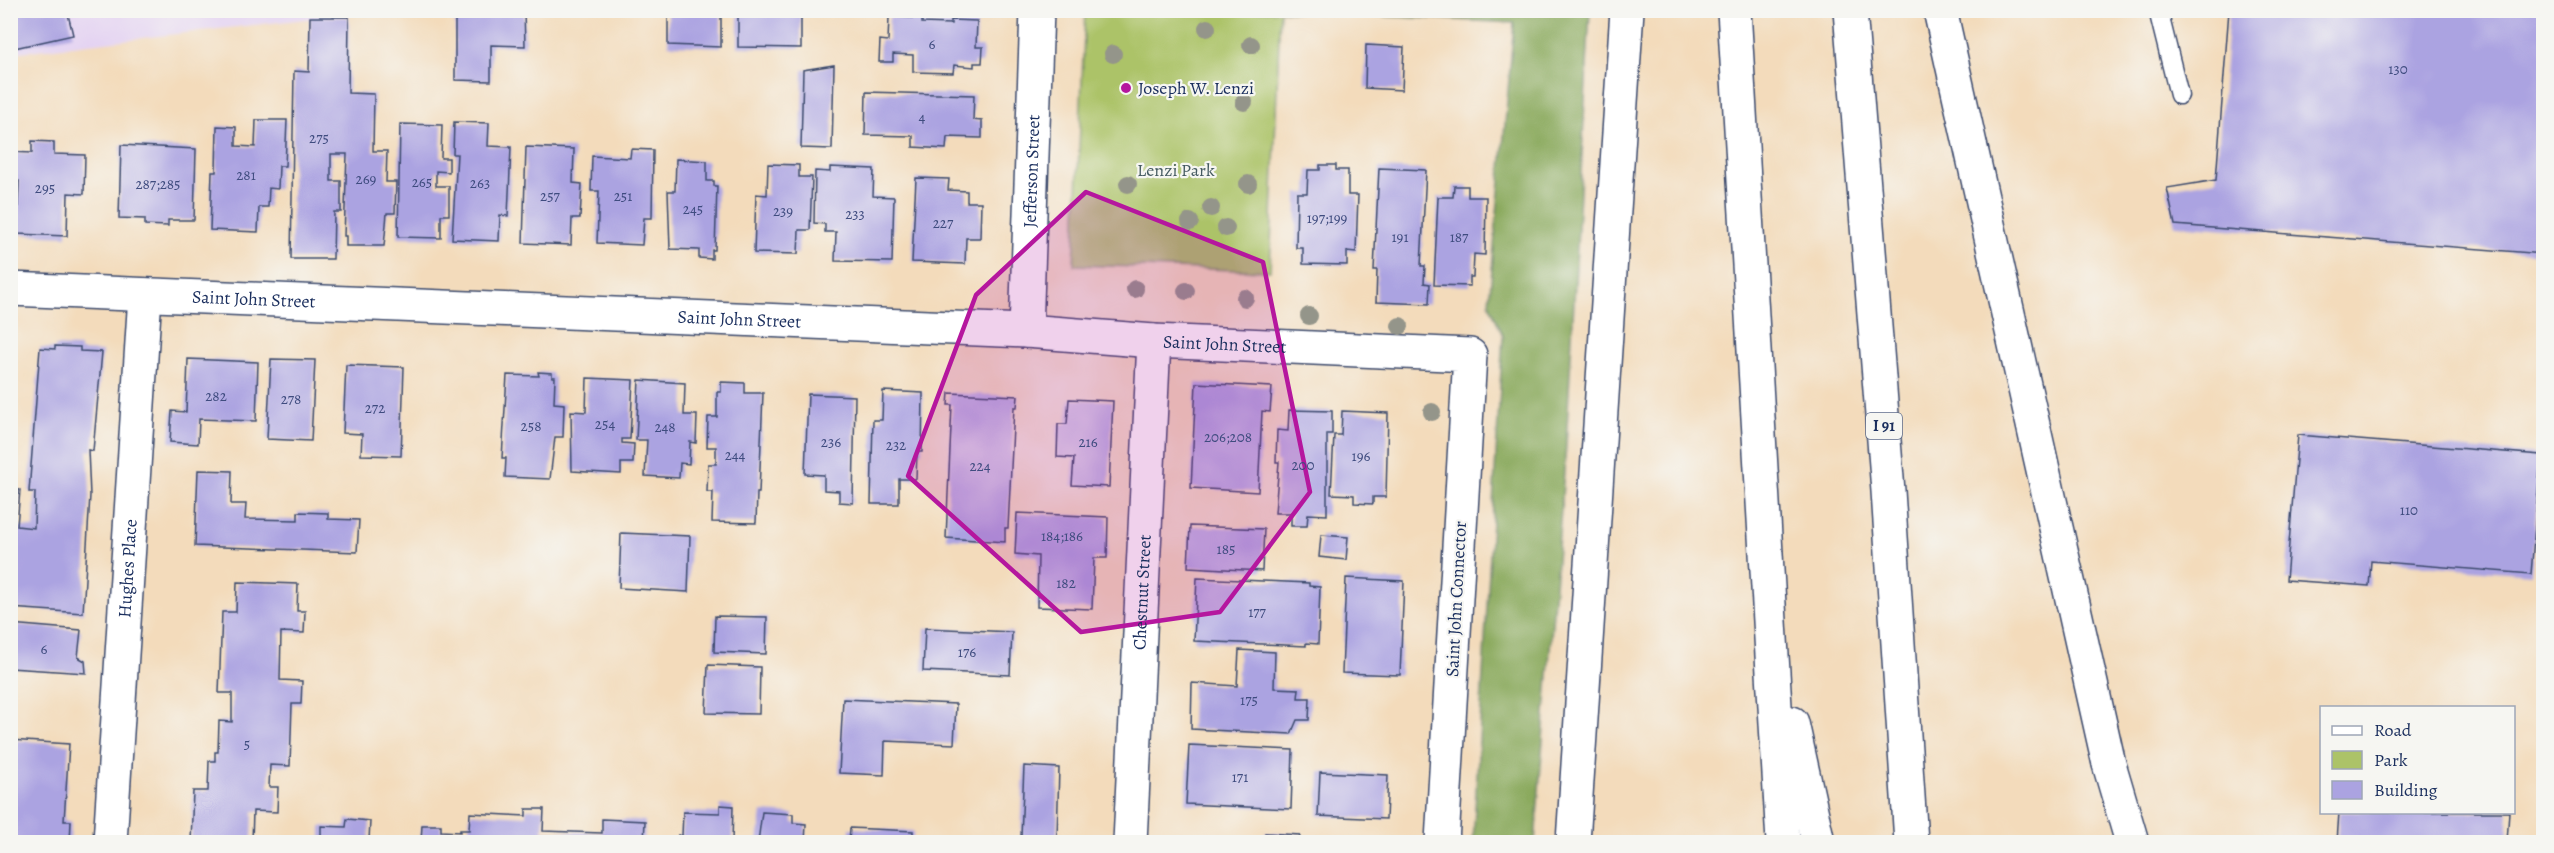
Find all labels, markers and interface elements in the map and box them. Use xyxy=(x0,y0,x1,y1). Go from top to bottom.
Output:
house number: 6 xyxy=(929,34,936,54)
house number: 130 xyxy=(2388,59,2408,79)
place label: Joseph W. Lenzi xyxy=(1138,76,1254,100)
marker: Joseph W. Lenzi xyxy=(1119,81,1133,95)
house number: 4 xyxy=(919,107,926,127)
street label: Jefferson Street xyxy=(1018,114,1045,228)
house number: 275 xyxy=(309,128,329,148)
park label: Lenzi Park xyxy=(1137,158,1215,182)
house number: 281 xyxy=(236,165,256,185)
house number: 269 xyxy=(356,169,377,189)
house number: 265 xyxy=(412,172,432,192)
house number: 263 xyxy=(470,173,490,193)
house number: 287;285 xyxy=(135,174,181,194)
house number: 295 xyxy=(35,178,55,198)
house number: 257 xyxy=(540,186,561,206)
house number: 251 xyxy=(614,186,632,206)
house number: 245 xyxy=(683,199,703,219)
house number: 239 xyxy=(773,201,793,221)
house number: 233 xyxy=(845,204,865,224)
house number: 197;199 xyxy=(1307,208,1347,228)
house number: 227 xyxy=(933,213,954,233)
house number: 191 xyxy=(1391,227,1409,247)
house number: 187 xyxy=(1450,227,1469,247)
street label: Saint John Street xyxy=(192,285,316,314)
street label: Saint John Street xyxy=(677,305,802,334)
street label: Saint John Street xyxy=(1162,329,1287,359)
house number: 282 xyxy=(205,386,227,406)
house number: 278 xyxy=(281,389,301,409)
house number: 272 xyxy=(365,398,385,418)
road number: I 91 xyxy=(1866,413,1902,439)
house number: 254 xyxy=(595,414,615,434)
house number: 258 xyxy=(521,416,541,436)
house number: 248 xyxy=(654,417,676,437)
house number: 206;208 xyxy=(1204,427,1252,447)
house number: 236 xyxy=(821,432,841,452)
house number: 216 xyxy=(1078,432,1098,452)
house number: 232 xyxy=(886,435,906,455)
house number: 244 xyxy=(725,445,746,465)
house number: 196 xyxy=(1352,446,1371,466)
house number: 200 xyxy=(1291,455,1315,475)
house number: 224 xyxy=(969,456,991,476)
house number: 110 xyxy=(2400,500,2418,520)
street label: Hughes Place xyxy=(112,518,143,619)
street label: Saint John Connector xyxy=(1440,520,1472,678)
house number: 184;186 xyxy=(1041,526,1083,546)
street label: Chestnut Street xyxy=(1127,534,1157,651)
house number: 185 xyxy=(1217,539,1235,559)
house number: 182 xyxy=(1056,573,1076,593)
house number: 177 xyxy=(1248,602,1267,622)
house number: 6 xyxy=(41,639,48,659)
house number: 176 xyxy=(958,642,976,662)
house number: 175 xyxy=(1240,690,1258,710)
legend xyxy=(2320,706,2515,814)
text: Road xyxy=(2374,718,2412,742)
house number: 5 xyxy=(244,734,250,754)
text: Park xyxy=(2374,748,2408,772)
house number: 171 xyxy=(1232,767,1248,787)
text: Building xyxy=(2374,778,2438,802)

